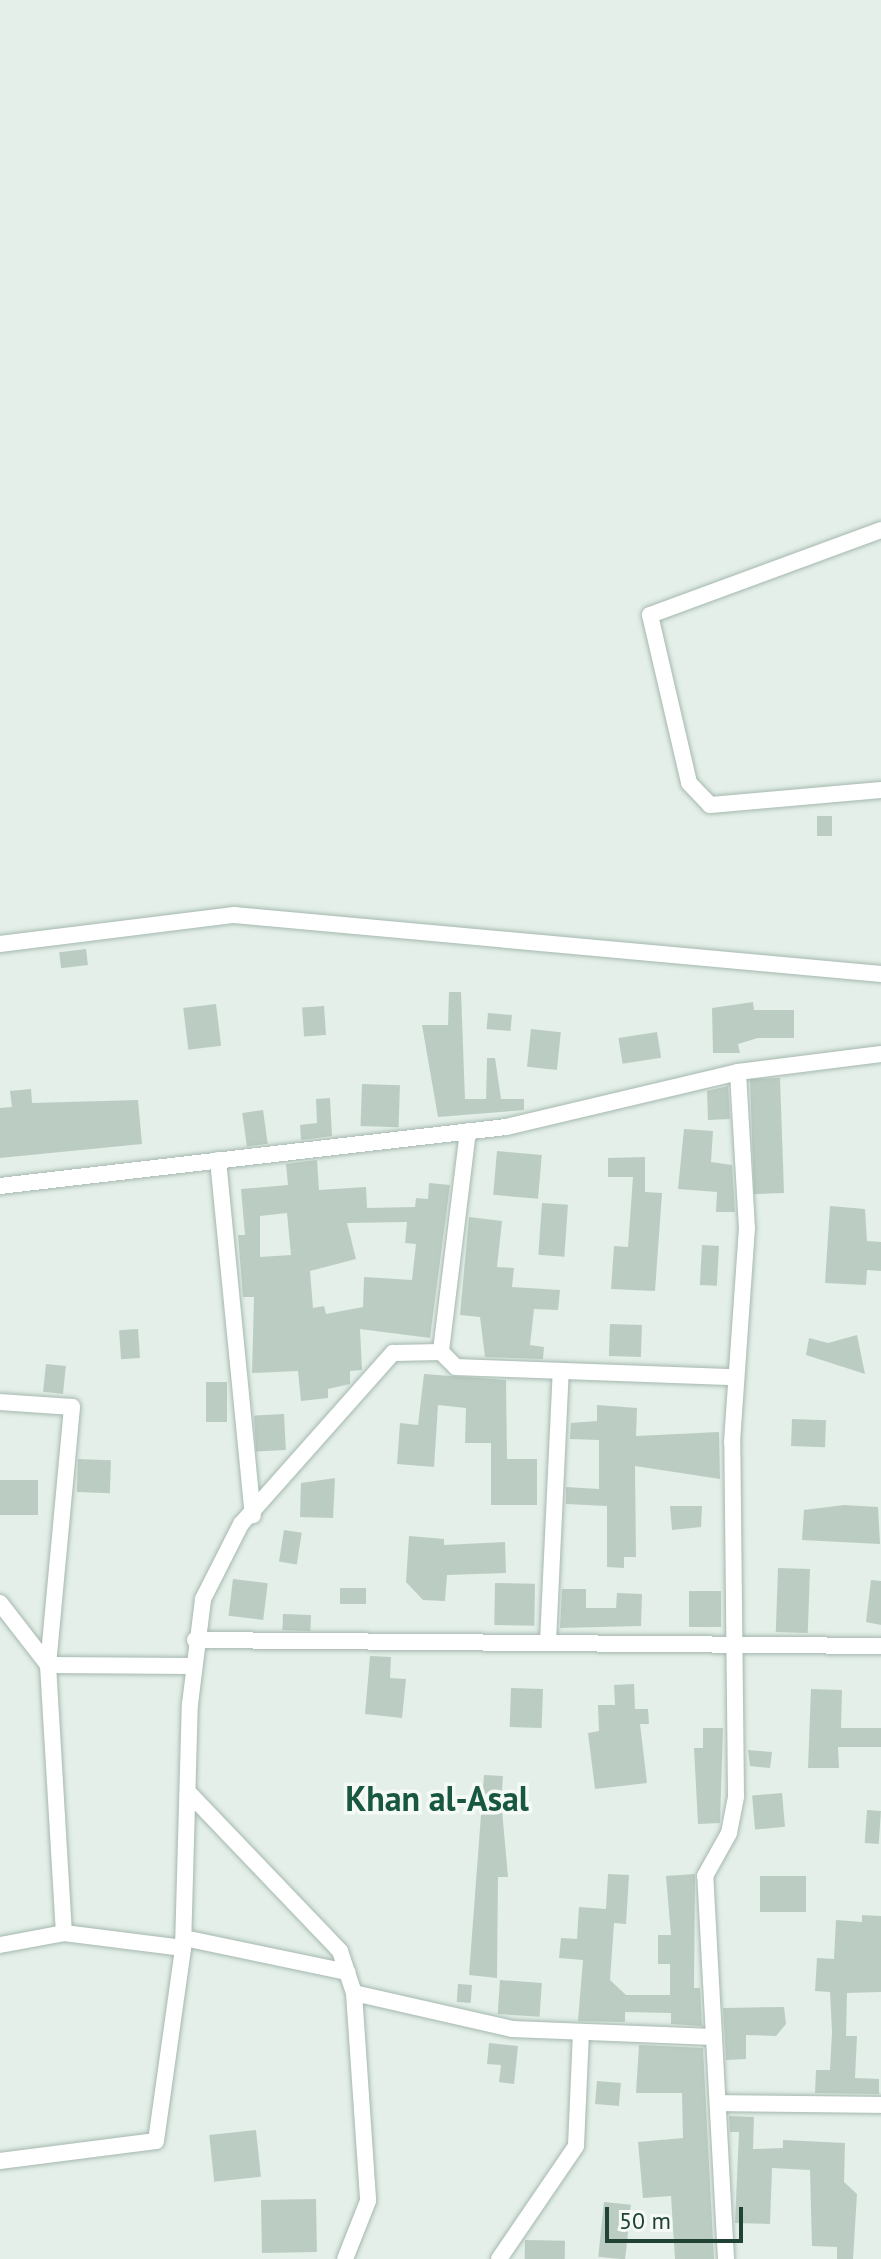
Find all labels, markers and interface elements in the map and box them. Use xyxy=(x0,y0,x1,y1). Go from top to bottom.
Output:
district label: Khan al-Asal xyxy=(345,1779,529,1819)
scale bar xyxy=(609,2191,747,2241)
text: 50 m xyxy=(619,2205,671,2236)

